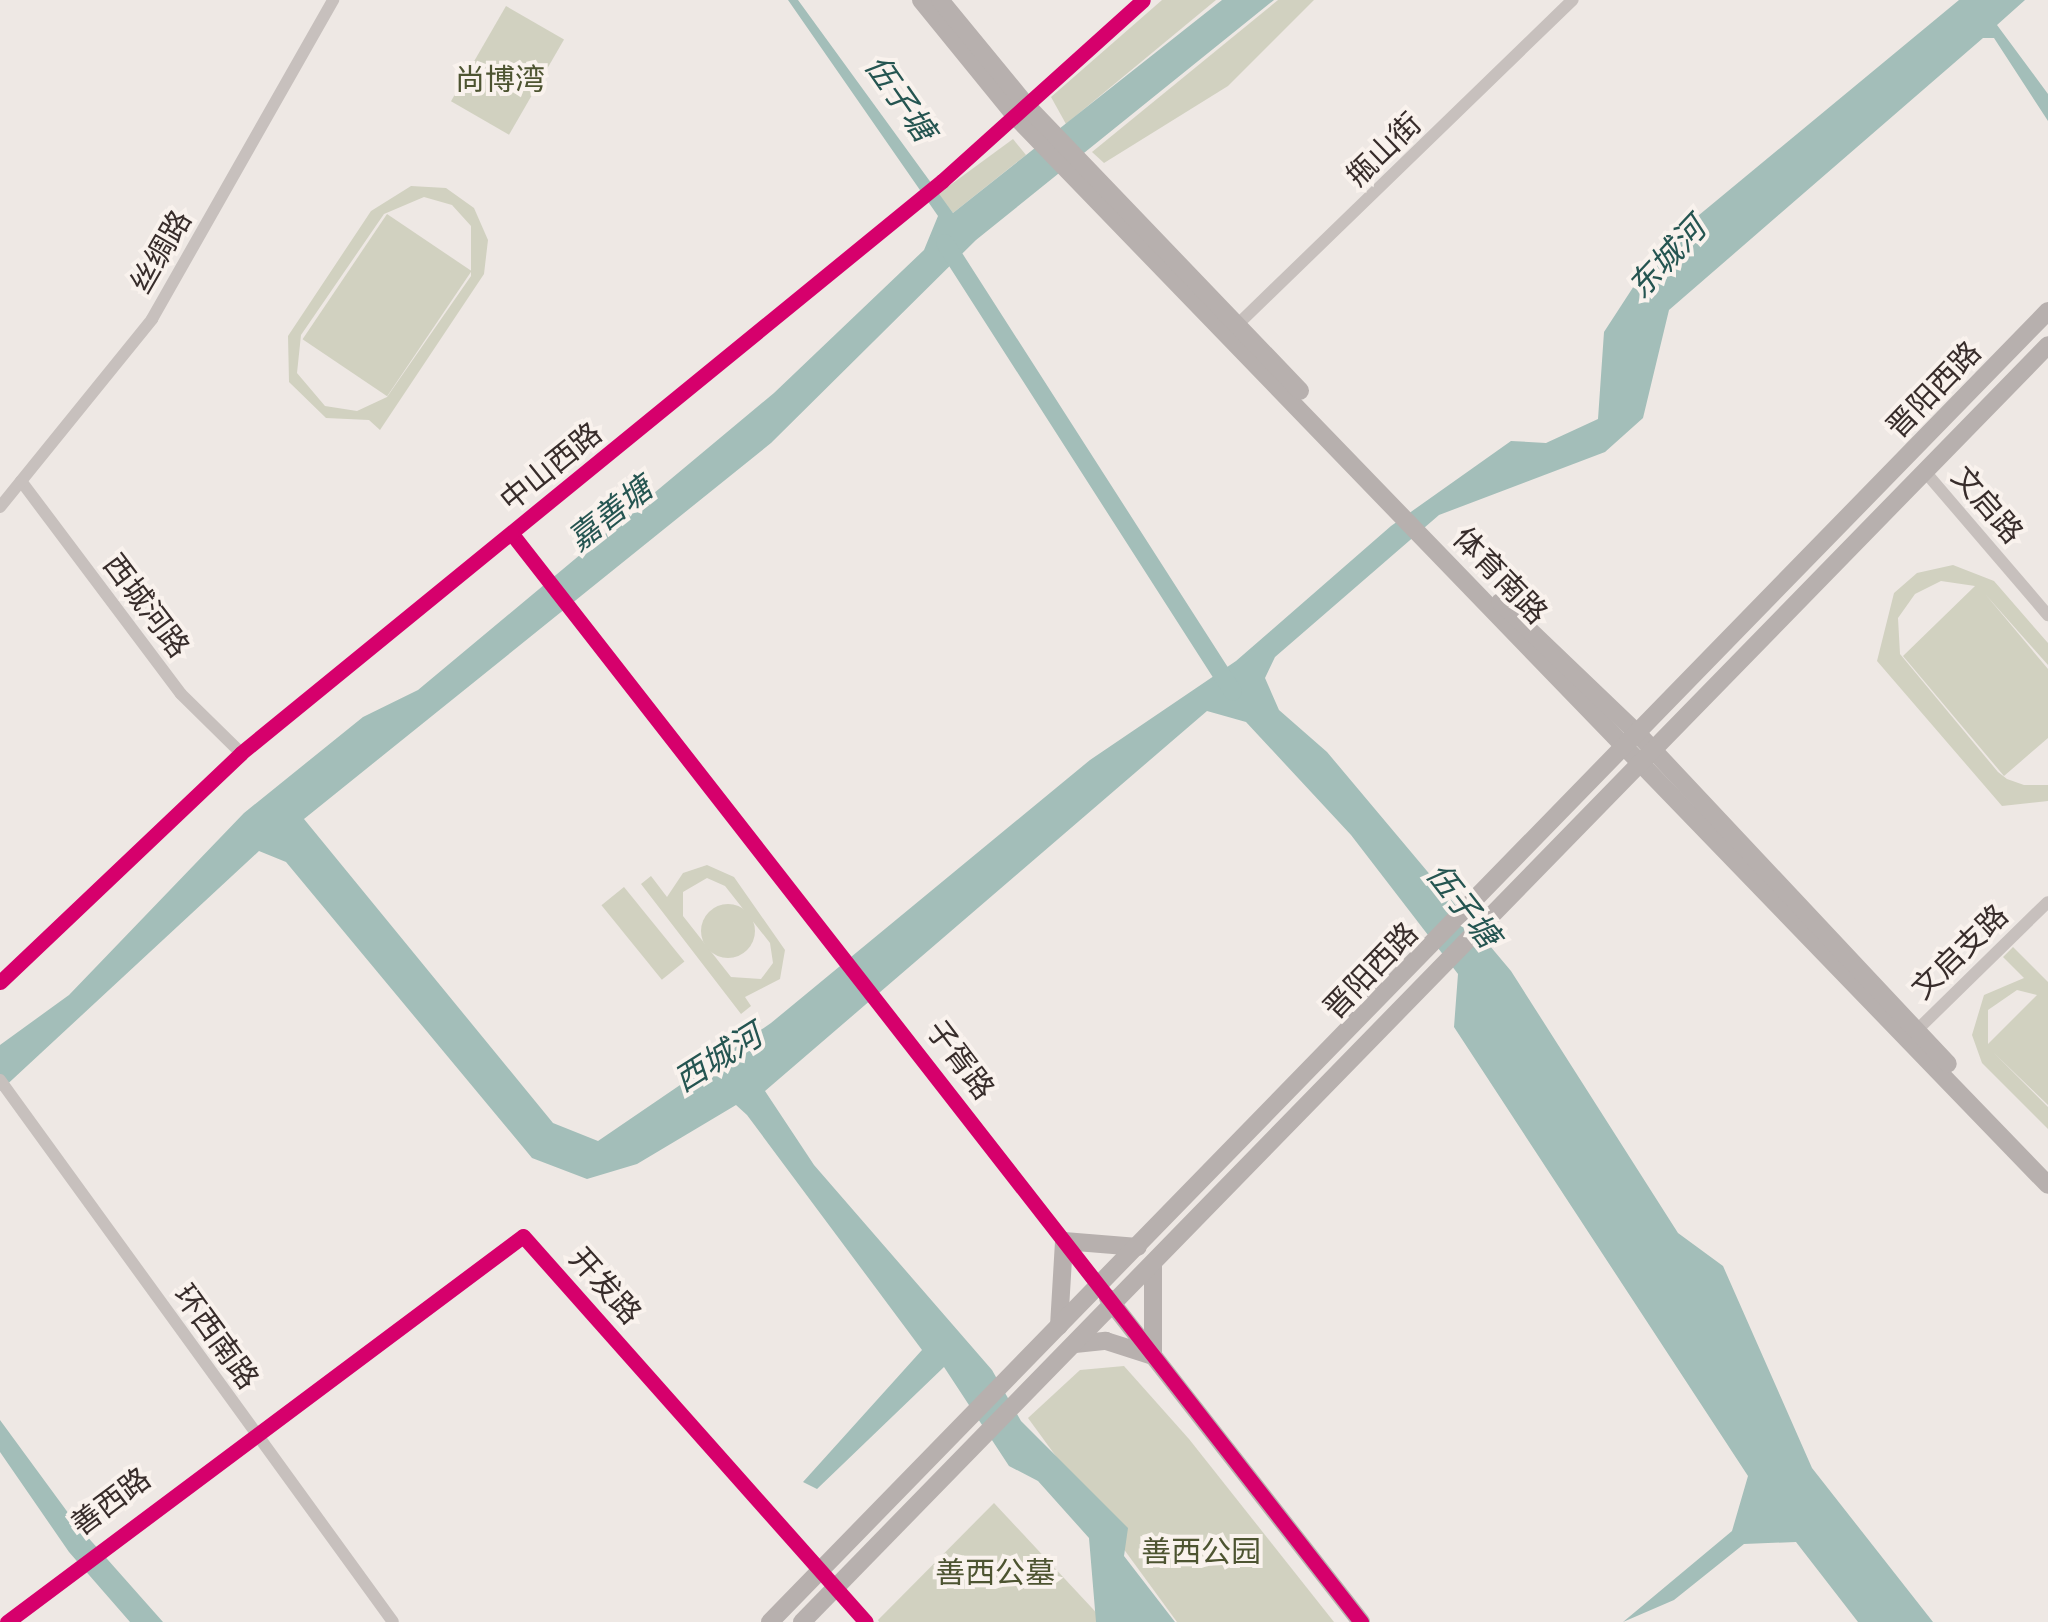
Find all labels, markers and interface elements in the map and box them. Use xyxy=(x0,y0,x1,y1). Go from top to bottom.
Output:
water label: 伍子塘 xyxy=(857,48,943,148)
park label: 尚博湾 xyxy=(455,62,545,98)
street label: 甁山街 xyxy=(1339,106,1429,194)
street label: 丝绸路 xyxy=(123,204,199,300)
water label: 东城河 xyxy=(1620,210,1714,306)
street label: 晋阳西路 xyxy=(1879,334,1989,446)
street label: 中山西路 xyxy=(493,415,609,519)
street label: 文启路 xyxy=(1944,459,2030,551)
water label: 嘉善塘 xyxy=(560,469,660,559)
street label: 体育南路 xyxy=(1445,520,1555,632)
street label: 西城河路 xyxy=(96,547,196,665)
water label: 伍子塘 xyxy=(1418,855,1508,955)
street label: 文启支路 xyxy=(1904,897,2016,1007)
street label: 晋阳西路 xyxy=(1316,915,1426,1027)
street label: 子胥路 xyxy=(919,1013,1001,1107)
water label: 西城河 xyxy=(667,1016,769,1100)
street label: 开发路 xyxy=(562,1241,648,1331)
street label: 环西南路 xyxy=(166,1278,266,1396)
street label: 善西路 xyxy=(64,1461,158,1543)
park label: 善西公园 xyxy=(1141,1534,1261,1570)
park label: 善西公墓 xyxy=(935,1555,1055,1591)

